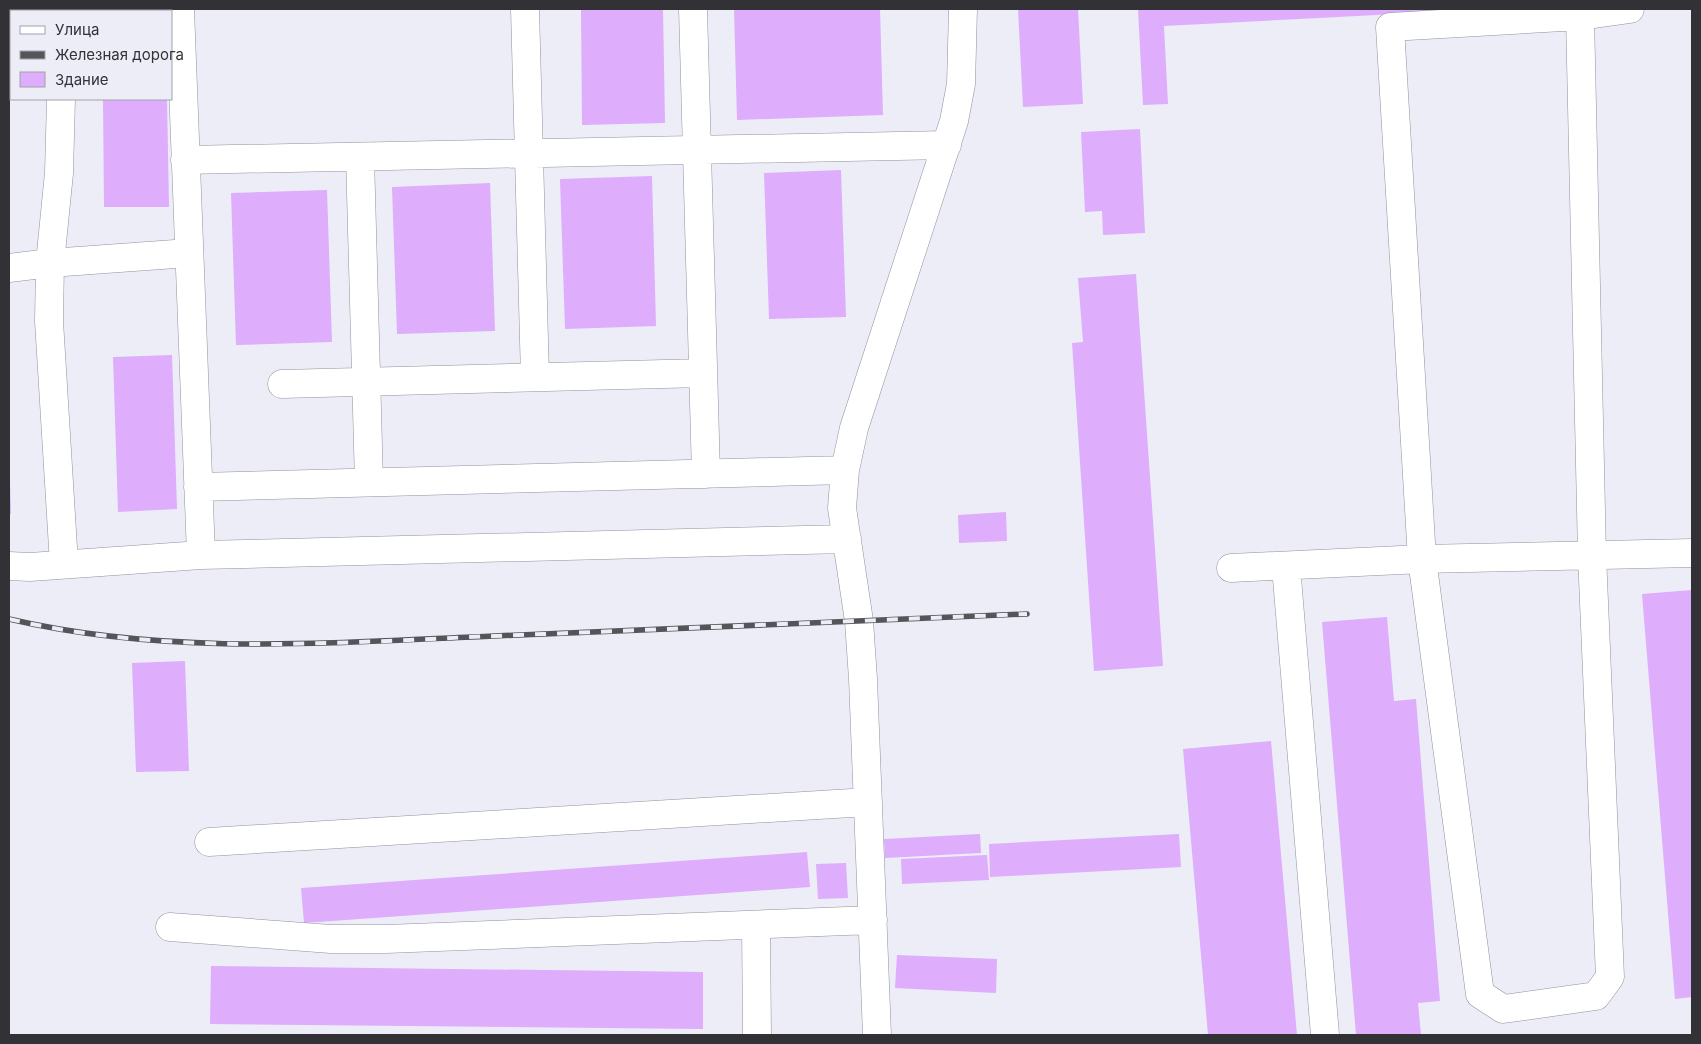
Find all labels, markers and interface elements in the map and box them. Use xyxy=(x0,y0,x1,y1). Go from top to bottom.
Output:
legend xyxy=(10,10,172,100)
text: Улица xyxy=(55,20,99,39)
text: Железная дорога xyxy=(55,45,184,64)
text: Здание xyxy=(55,70,109,89)

